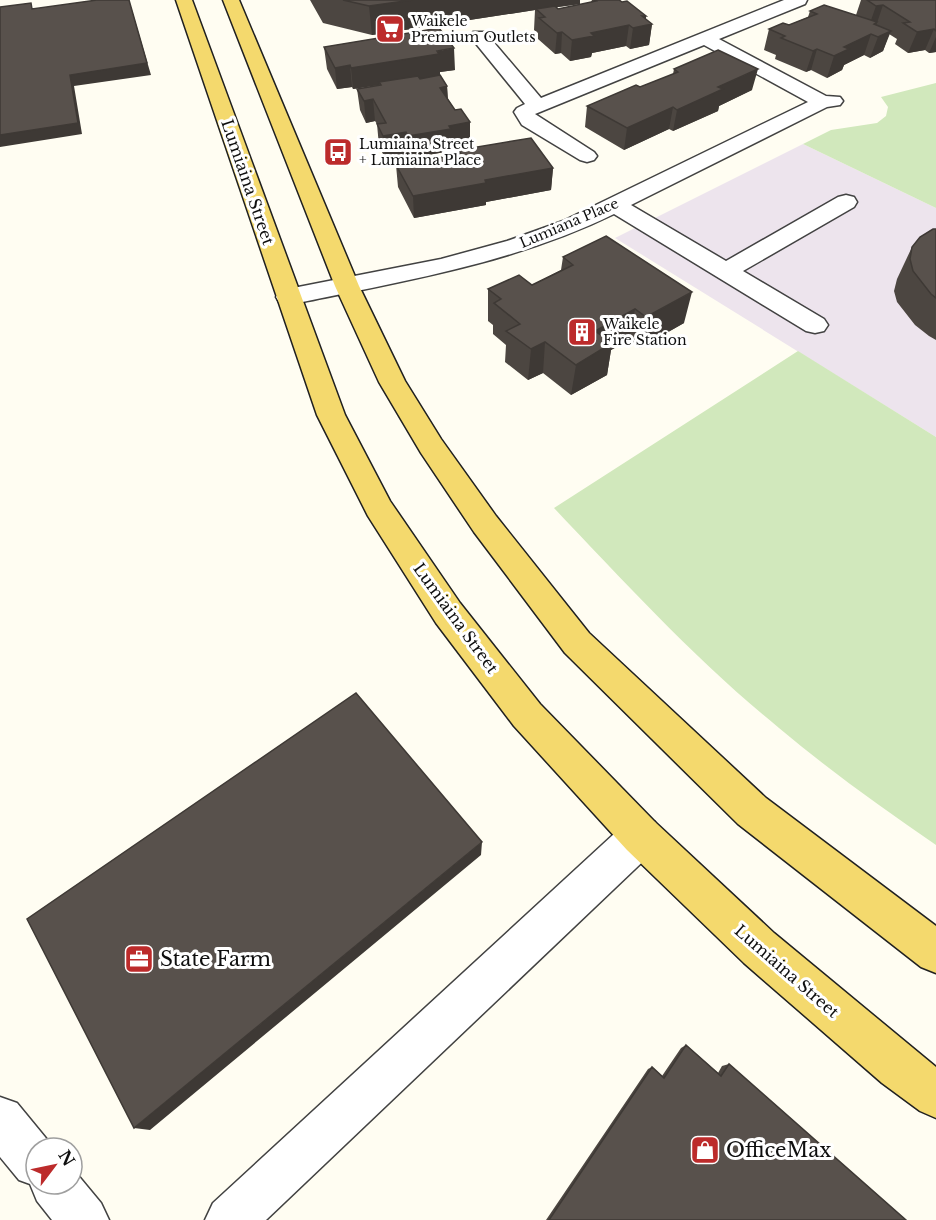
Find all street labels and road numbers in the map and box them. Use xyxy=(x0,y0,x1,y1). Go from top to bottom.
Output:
street label: Lumiaina Street xyxy=(217,116,279,248)
street label: Lumiana Place xyxy=(517,194,621,252)
street label: Lumiaina Street xyxy=(409,559,503,677)
street label: Lumiaina Street xyxy=(731,920,843,1022)

